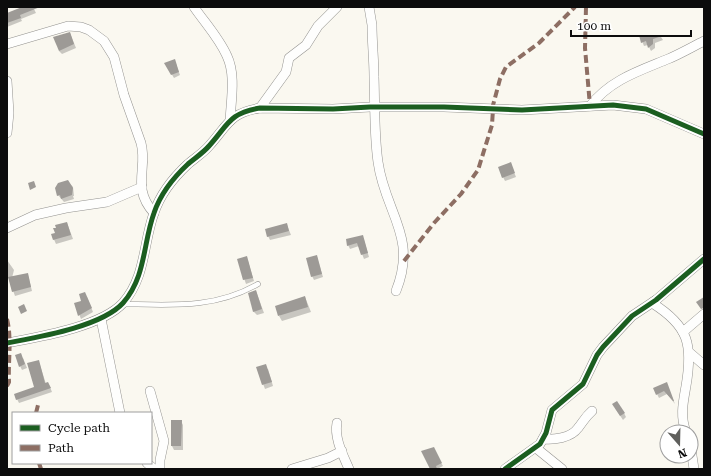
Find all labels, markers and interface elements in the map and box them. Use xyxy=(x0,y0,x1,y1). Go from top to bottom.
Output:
scale bar xyxy=(571,12,691,38)
text: 100 m xyxy=(577,19,611,33)
legend xyxy=(12,412,152,464)
text: Cycle path xyxy=(48,421,110,435)
north arrow xyxy=(659,424,699,464)
text: Path xyxy=(48,441,74,455)
text: N xyxy=(676,445,688,461)

